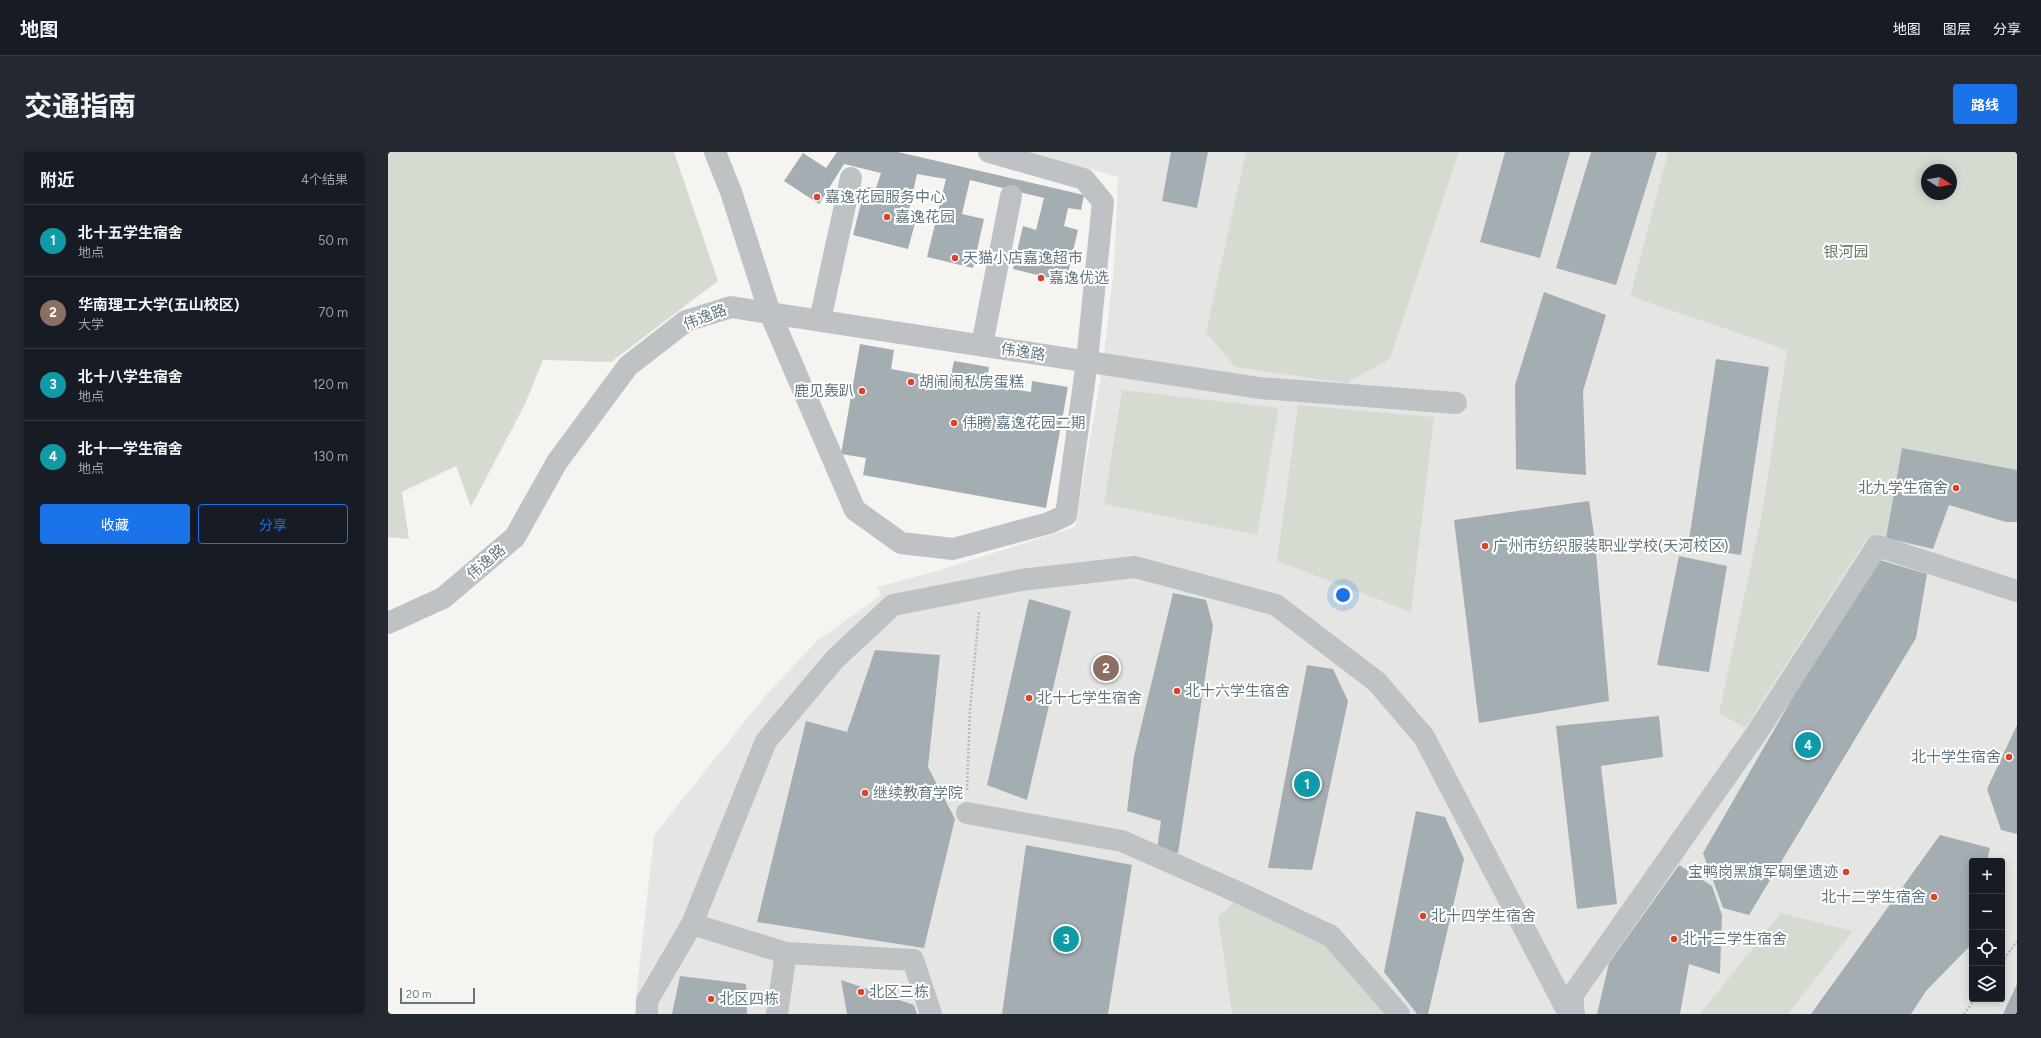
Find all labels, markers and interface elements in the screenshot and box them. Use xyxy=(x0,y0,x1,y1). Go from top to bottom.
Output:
text: 地图 xyxy=(20,18,58,41)
text: 地图 xyxy=(1893,21,1921,38)
text: 图层 xyxy=(1943,21,1971,38)
text: 分享 xyxy=(1993,21,2021,38)
button: 路线 xyxy=(1953,84,2017,124)
text: 交通指南 xyxy=(24,89,136,123)
north arrow xyxy=(1921,164,1957,200)
text: 附近 xyxy=(40,170,74,190)
text: 4个结果 xyxy=(301,172,348,187)
place label: 嘉逸花园服务中心 xyxy=(825,188,945,206)
marker: 嘉逸花园服务中心 xyxy=(812,192,822,202)
place label: 嘉逸花园 xyxy=(895,208,955,226)
marker: 嘉逸花园 xyxy=(882,212,892,222)
text: 北十五学生宿舍 xyxy=(78,224,183,242)
text: 1 xyxy=(50,233,56,248)
text: 50 m xyxy=(318,233,348,248)
park label: 银河园 xyxy=(1823,243,1869,261)
text: 地点 xyxy=(78,245,104,260)
place label: 天猫小店嘉逸超市 xyxy=(963,249,1083,267)
marker: 天猫小店嘉逸超市 xyxy=(950,253,960,263)
place label: 嘉逸优选 xyxy=(1049,269,1109,287)
marker: 嘉逸优选 xyxy=(1036,273,1046,283)
text: 华南理工大学(五山校区) xyxy=(78,296,239,314)
street label: 伟逸路 xyxy=(681,301,729,333)
text: 2 xyxy=(49,305,57,320)
text: 70 m xyxy=(318,305,348,320)
text: 大学 xyxy=(78,317,104,332)
street label: 伟逸路 xyxy=(999,340,1047,364)
text: 北十八学生宿舍 xyxy=(78,368,183,386)
place label: 胡闹闹私房蛋糕 xyxy=(919,373,1024,391)
text: 3 xyxy=(49,377,57,392)
text: 120 m xyxy=(313,377,348,392)
marker: 胡闹闹私房蛋糕 xyxy=(906,377,916,387)
place label: 鹿见轰趴 xyxy=(794,382,854,400)
marker: 鹿见轰趴 xyxy=(857,386,867,396)
text: 地点 xyxy=(78,389,104,404)
place label: 伟腾 嘉逸花园二期 xyxy=(962,414,1086,432)
marker: 伟腾 嘉逸花园二期 xyxy=(949,418,959,428)
text: 北十一学生宿舍 xyxy=(78,440,183,458)
text: 4 xyxy=(49,449,57,464)
text: 130 m xyxy=(313,449,348,464)
text: 地点 xyxy=(78,461,104,476)
place label: 北九学生宿舍 xyxy=(1858,479,1948,497)
marker: 北九学生宿舍 xyxy=(1951,483,1961,493)
button: 收藏 xyxy=(40,504,190,544)
button: 分享 xyxy=(198,504,348,544)
place label: 广州市纺织服装职业学校(天河校区) xyxy=(1493,537,1729,555)
street label: 伟逸路 xyxy=(463,541,509,583)
marker: 广州市纺织服装职业学校(天河校区) xyxy=(1480,541,1490,551)
your location xyxy=(1333,585,1353,605)
pin: 2 xyxy=(1093,653,1119,683)
place label: 北十六学生宿舍 xyxy=(1185,682,1290,700)
marker: 北十六学生宿舍 xyxy=(1172,686,1182,696)
place label: 北十七学生宿舍 xyxy=(1037,689,1142,707)
marker: 北十七学生宿舍 xyxy=(1024,693,1034,703)
pin: 4 xyxy=(1795,730,1821,760)
place label: 北十学生宿舍 xyxy=(1911,748,2001,766)
marker: 北十学生宿舍 xyxy=(2004,752,2014,762)
pin: 1 xyxy=(1294,769,1320,799)
place label: 继续教育学院 xyxy=(873,784,963,802)
marker: 继续教育学院 xyxy=(860,788,870,798)
map controls xyxy=(1969,858,2005,1002)
button: + xyxy=(1969,858,2005,894)
place label: 宝鸭岗黑旗军碉堡遗迹 xyxy=(1688,863,1838,881)
marker: 宝鸭岗黑旗军碉堡遗迹 xyxy=(1841,867,1851,877)
place label: 北十二学生宿舍 xyxy=(1821,888,1926,906)
marker: 北十二学生宿舍 xyxy=(1929,892,1939,902)
button: − xyxy=(1969,894,2005,930)
place label: 北十四学生宿舍 xyxy=(1431,907,1536,925)
marker: 北十四学生宿舍 xyxy=(1418,911,1428,921)
pin: 3 xyxy=(1053,924,1079,954)
place label: 北十三学生宿舍 xyxy=(1682,930,1787,948)
button: locate xyxy=(1969,930,2005,966)
marker: 北十三学生宿舍 xyxy=(1669,934,1679,944)
button: layers xyxy=(1969,966,2005,1002)
place label: 北区三栋 xyxy=(869,983,929,1001)
scale bar xyxy=(400,986,475,1005)
marker: 北区三栋 xyxy=(856,987,866,997)
text: 20 m xyxy=(406,988,431,1001)
place label: 北区四栋 xyxy=(719,990,779,1008)
marker: 北区四栋 xyxy=(706,994,716,1004)

